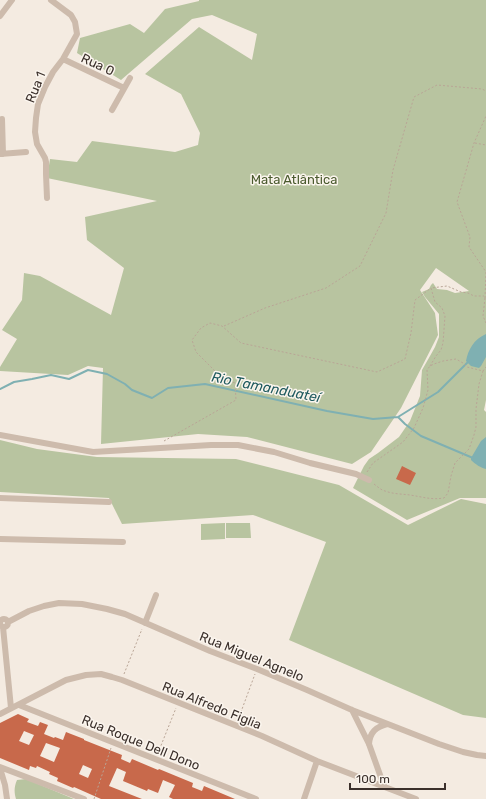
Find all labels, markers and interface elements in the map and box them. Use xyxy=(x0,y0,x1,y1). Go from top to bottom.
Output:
street label: Rua 0 xyxy=(79,50,117,79)
street label: Rua 1 xyxy=(22,69,48,105)
park label: Mata Atlântica xyxy=(251,172,337,187)
water label: Rio Tamanduateí xyxy=(210,369,324,407)
street label: Rua Miguel Agnelo xyxy=(197,629,306,685)
street label: Rua Alfredo Figlia xyxy=(160,679,264,733)
street label: Rua Roque Dell Dono xyxy=(80,712,202,773)
scale bar xyxy=(350,765,445,791)
text: 100 m xyxy=(356,772,390,786)

